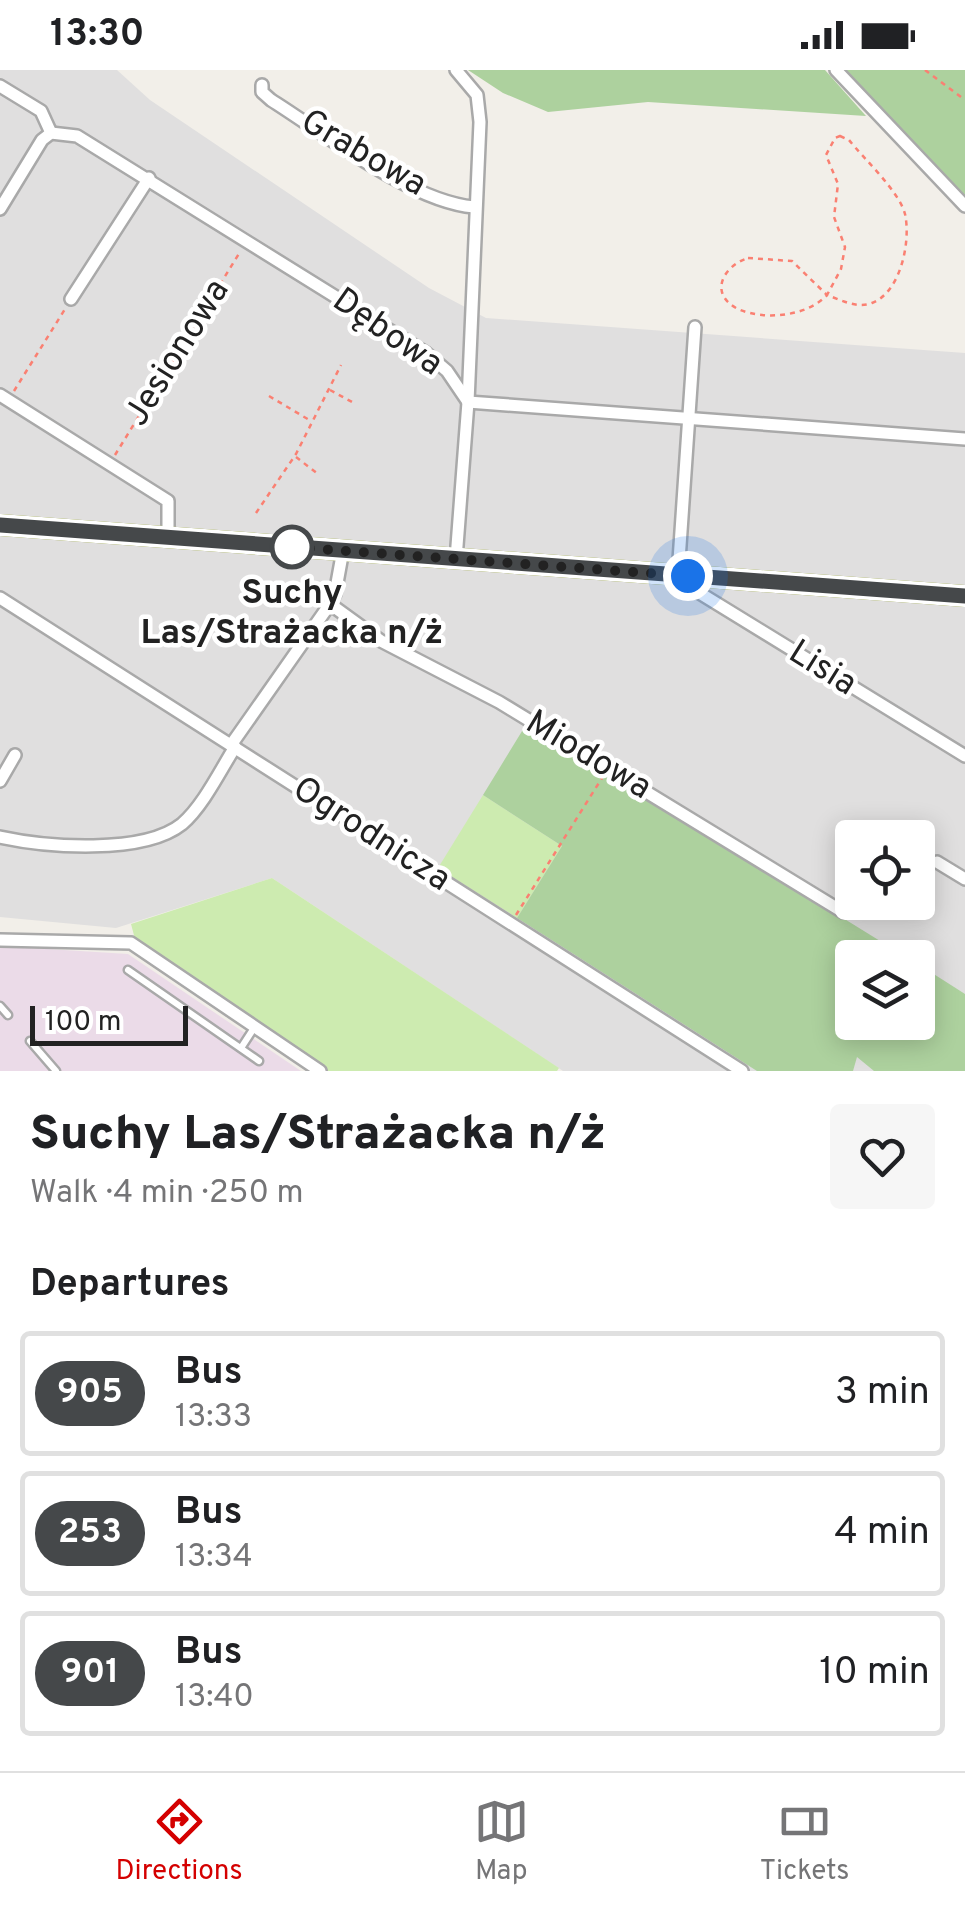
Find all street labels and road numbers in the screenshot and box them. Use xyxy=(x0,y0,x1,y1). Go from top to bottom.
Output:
street label: Grabowa xyxy=(292,100,434,208)
street label: Jesionowa xyxy=(116,271,240,435)
street label: Dębowa xyxy=(323,279,451,387)
street label: Lisia xyxy=(780,631,864,707)
street label: Miodowa xyxy=(517,701,659,811)
street label: Ogrodnicza xyxy=(284,768,458,902)

